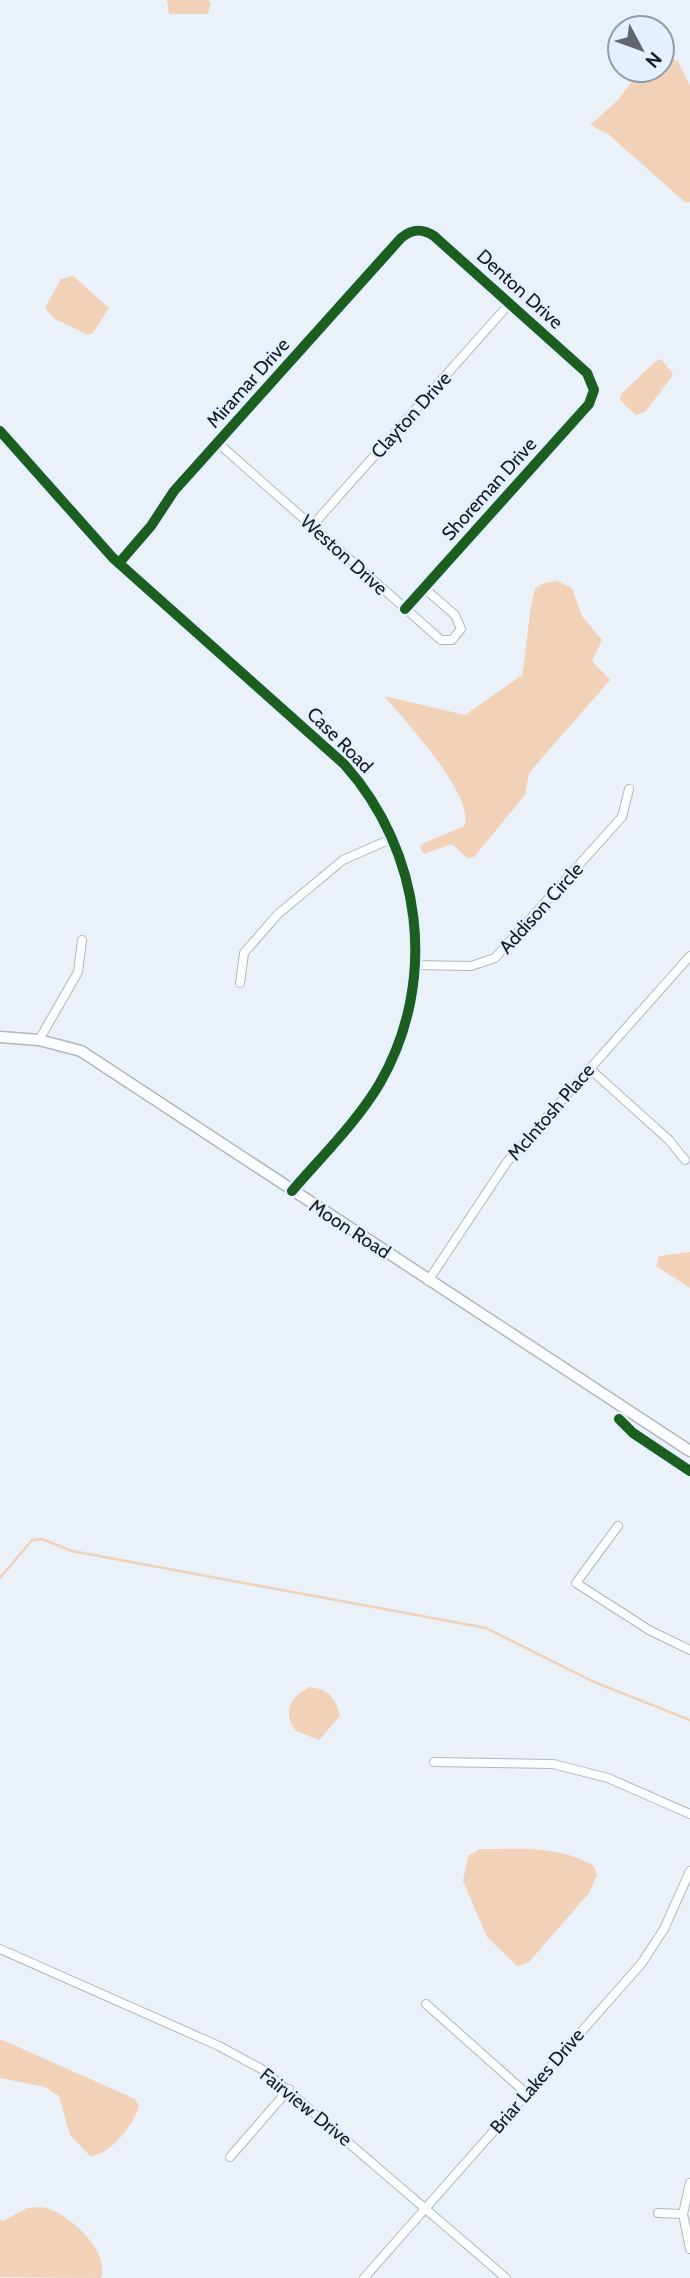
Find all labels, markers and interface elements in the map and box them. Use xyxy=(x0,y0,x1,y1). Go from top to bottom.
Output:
north arrow xyxy=(606,14,676,84)
text: N xyxy=(640,47,667,72)
street label: Denton Drive xyxy=(472,244,568,334)
street label: Miramar Drive xyxy=(202,333,295,433)
street label: Clayton Drive xyxy=(366,367,456,463)
street label: Shoreman Drive xyxy=(437,433,541,545)
street label: Weston Drive xyxy=(296,510,392,600)
street label: Case Road xyxy=(302,702,378,778)
street label: Addison Circle xyxy=(494,858,588,958)
street label: McIntosh Place xyxy=(503,1059,599,1165)
street label: Moon Road xyxy=(305,1194,395,1264)
street label: Briar Lakes Drive xyxy=(485,2023,589,2138)
street label: Fairview Drive xyxy=(255,2063,357,2151)

